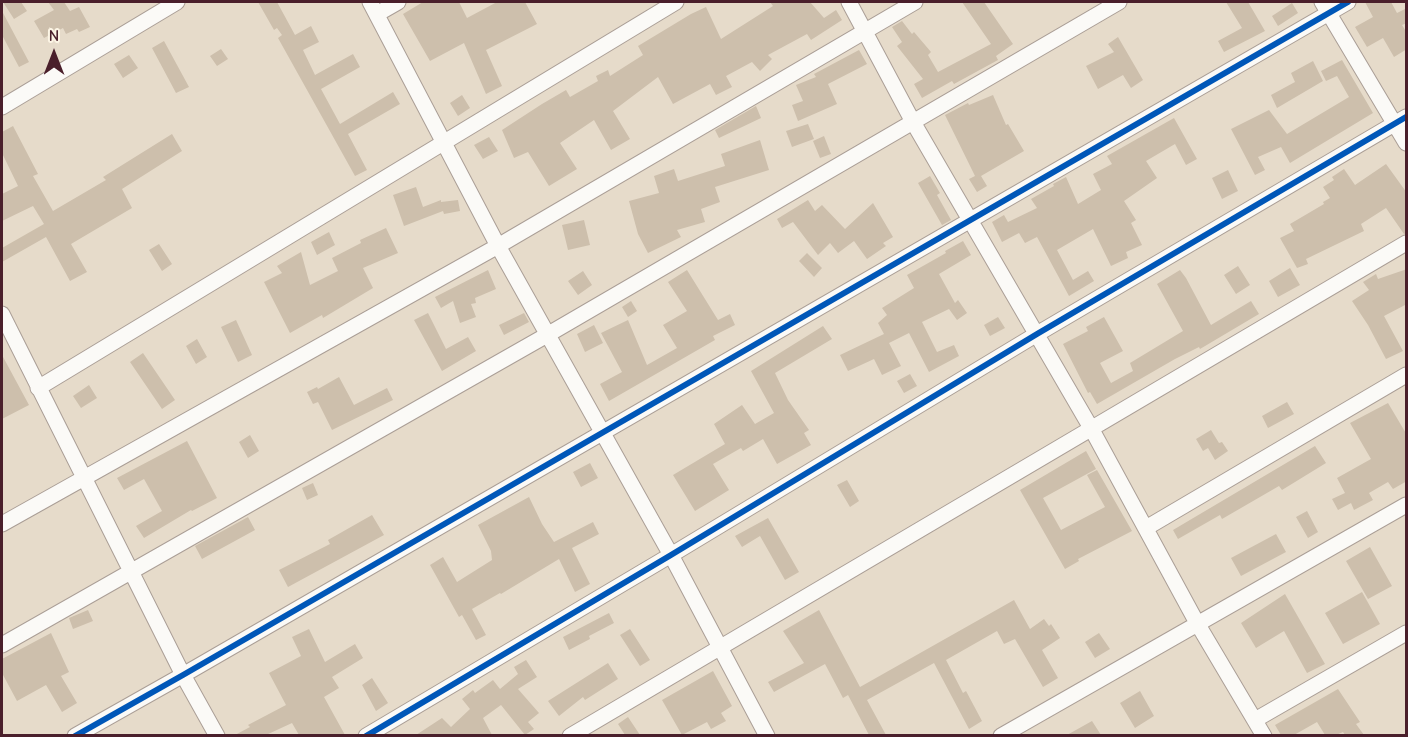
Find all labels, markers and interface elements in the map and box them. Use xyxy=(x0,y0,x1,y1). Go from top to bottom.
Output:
north arrow xyxy=(24,24,84,84)
text: N xyxy=(49,27,59,45)

